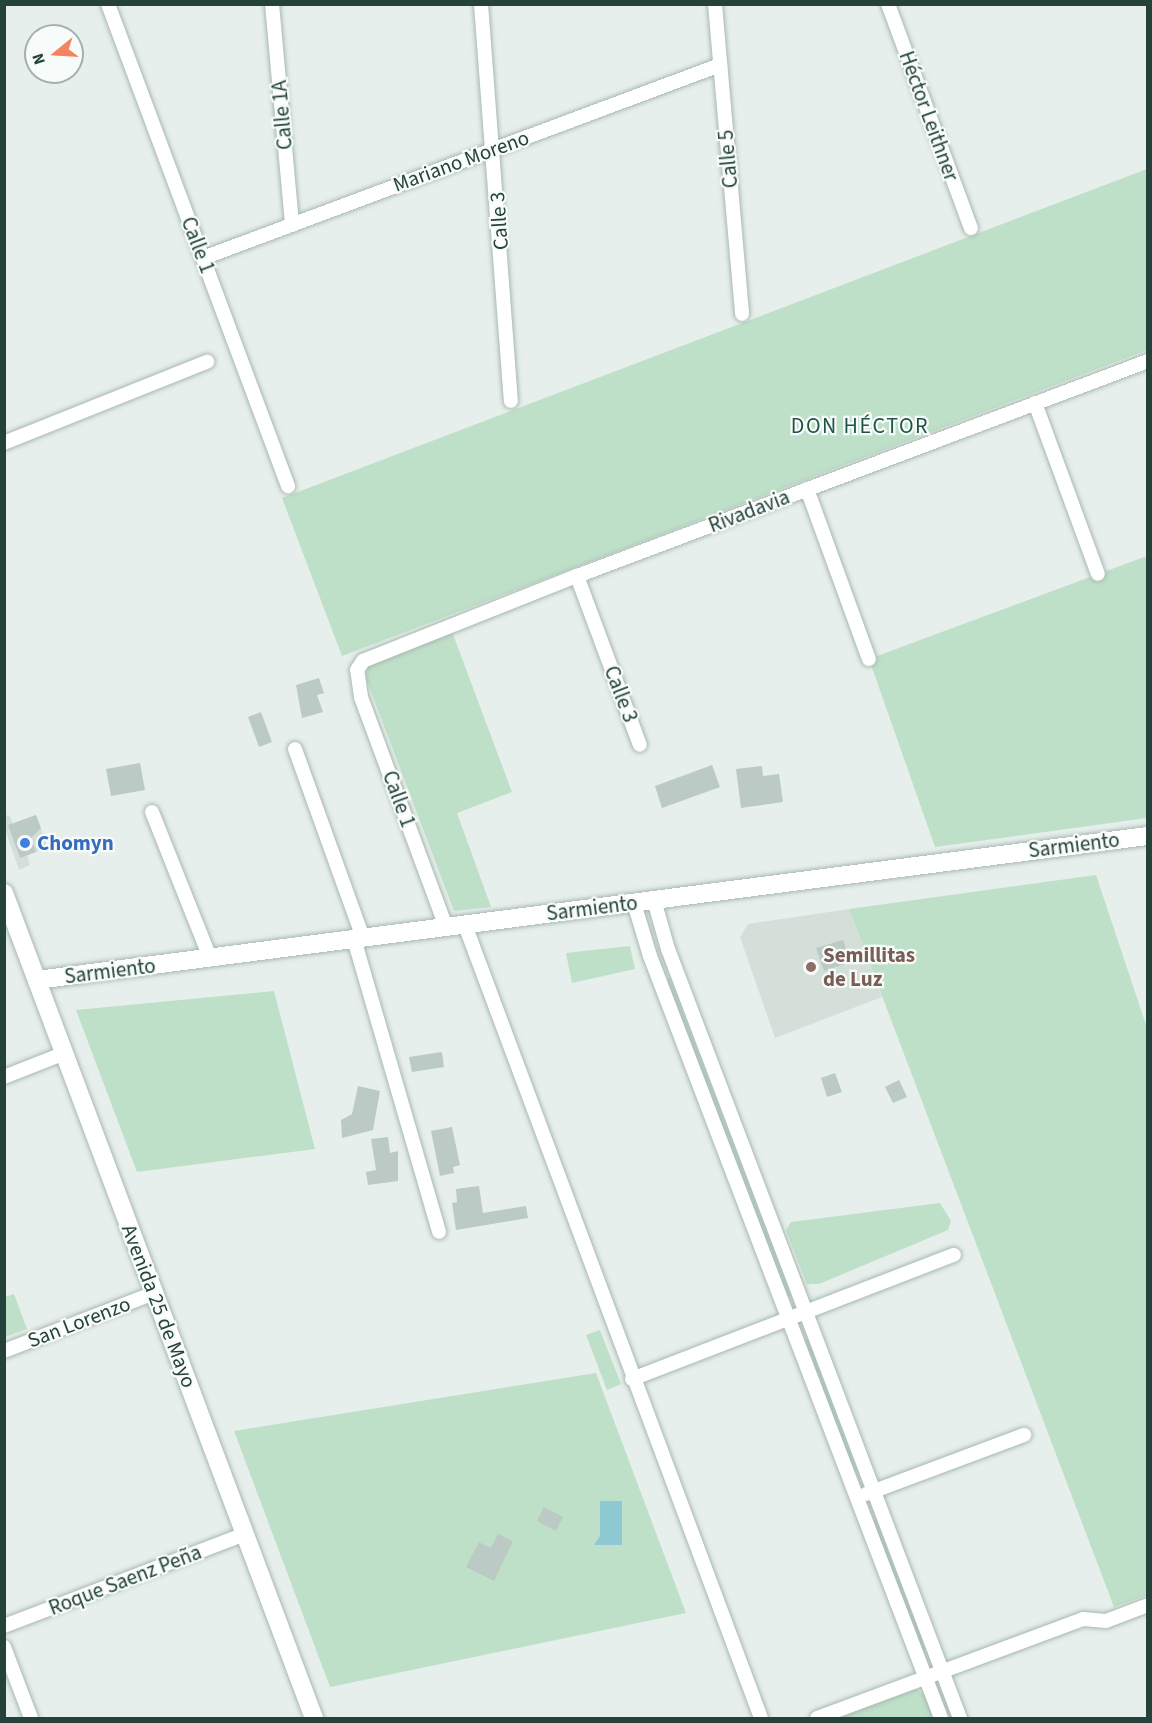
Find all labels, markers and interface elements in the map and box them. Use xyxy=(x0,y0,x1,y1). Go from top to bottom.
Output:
north arrow xyxy=(24,24,84,84)
street label: Héctor Leithner xyxy=(894,48,964,184)
text: N xyxy=(27,50,51,67)
street label: Calle 1A xyxy=(266,79,298,151)
street label: Mariano Moreno xyxy=(390,125,532,197)
street label: Calle 5 xyxy=(713,129,743,189)
street label: Calle 3 xyxy=(484,191,514,251)
street label: Calle 1 xyxy=(176,213,220,277)
district label: DON HÉCTOR xyxy=(791,414,929,440)
street label: Rivadavia xyxy=(705,484,793,538)
street label: Calle 3 xyxy=(599,662,643,726)
street label: Calle 1 xyxy=(377,767,421,831)
street label: Sarmiento xyxy=(1027,827,1121,863)
place label: Chomyn xyxy=(37,830,114,856)
marker: Chomyn xyxy=(18,836,32,850)
street label: Sarmiento xyxy=(545,890,639,926)
place label: Semillitas de Luz xyxy=(823,942,915,992)
street label: Sarmiento xyxy=(63,953,157,989)
marker: Semillitas de Luz xyxy=(804,960,818,974)
street label: Avenida 25 de Mayo xyxy=(116,1221,202,1391)
street label: San Lorenzo xyxy=(24,1291,134,1353)
street label: Roque Saenz Peña xyxy=(45,1539,205,1621)

